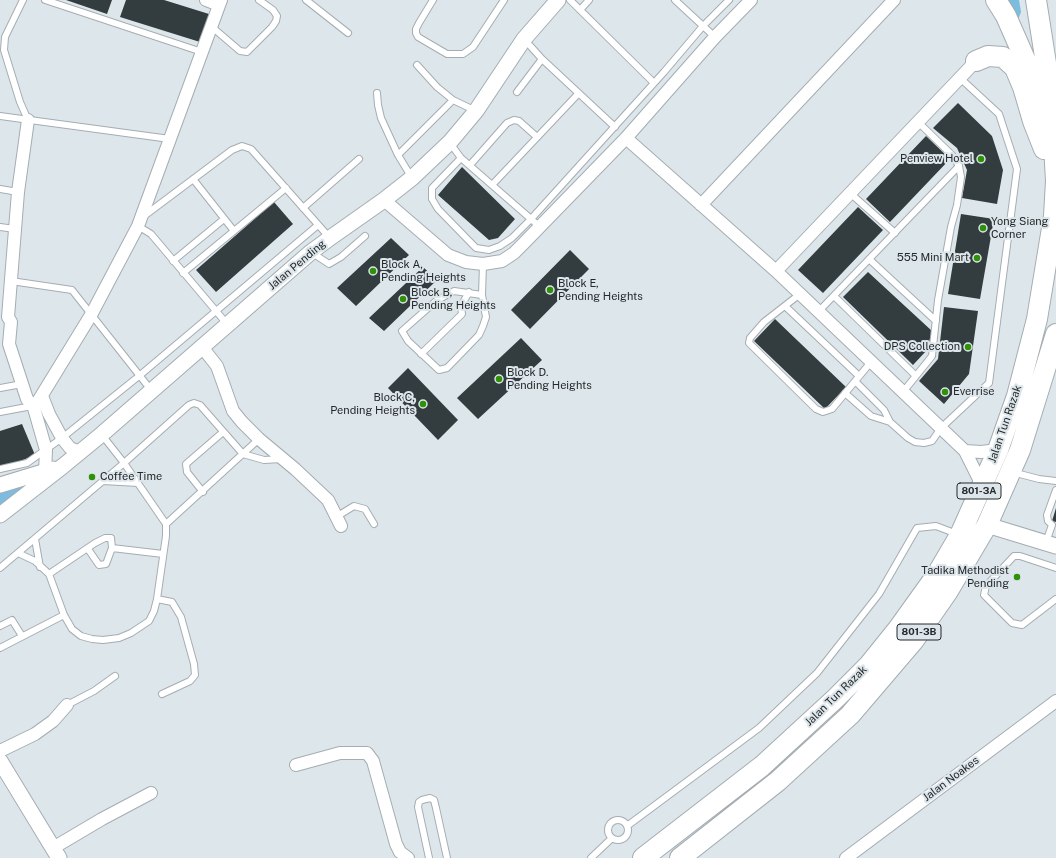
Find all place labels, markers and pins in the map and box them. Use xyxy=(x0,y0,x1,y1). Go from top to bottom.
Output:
place label: Penview Hotel xyxy=(900,152,973,166)
marker: Penview Hotel xyxy=(976,154,986,164)
place label: Yong Siang Corner xyxy=(991,215,1048,241)
marker: Yong Siang Corner xyxy=(978,223,988,233)
place label: 555 Mini Mart xyxy=(897,251,969,265)
marker: 555 Mini Mart xyxy=(972,253,982,263)
place label: Block A, Pending Heights xyxy=(381,258,466,284)
marker: Block A, Pending Heights xyxy=(368,266,378,276)
place label: Block E, Pending Heights xyxy=(558,277,643,303)
marker: Block E, Pending Heights xyxy=(545,285,555,295)
place label: Block B, Pending Heights xyxy=(411,286,496,312)
marker: Block B, Pending Heights xyxy=(398,294,408,304)
place label: DPS Collection xyxy=(884,340,960,354)
marker: DPS Collection xyxy=(963,342,973,352)
place label: Block D. Pending Heights xyxy=(507,366,592,392)
marker: Block D. Pending Heights xyxy=(494,374,504,384)
place label: Everrise xyxy=(953,385,994,399)
marker: Everrise xyxy=(940,387,950,397)
place label: Block C, Pending Heights xyxy=(330,391,415,417)
marker: Block C, Pending Heights xyxy=(418,399,428,409)
place label: Coffee Time xyxy=(100,470,162,484)
marker: Coffee Time xyxy=(87,472,97,482)
place label: Tadika Methodist Pending xyxy=(921,564,1009,590)
marker: Tadika Methodist Pending xyxy=(1012,572,1022,582)

